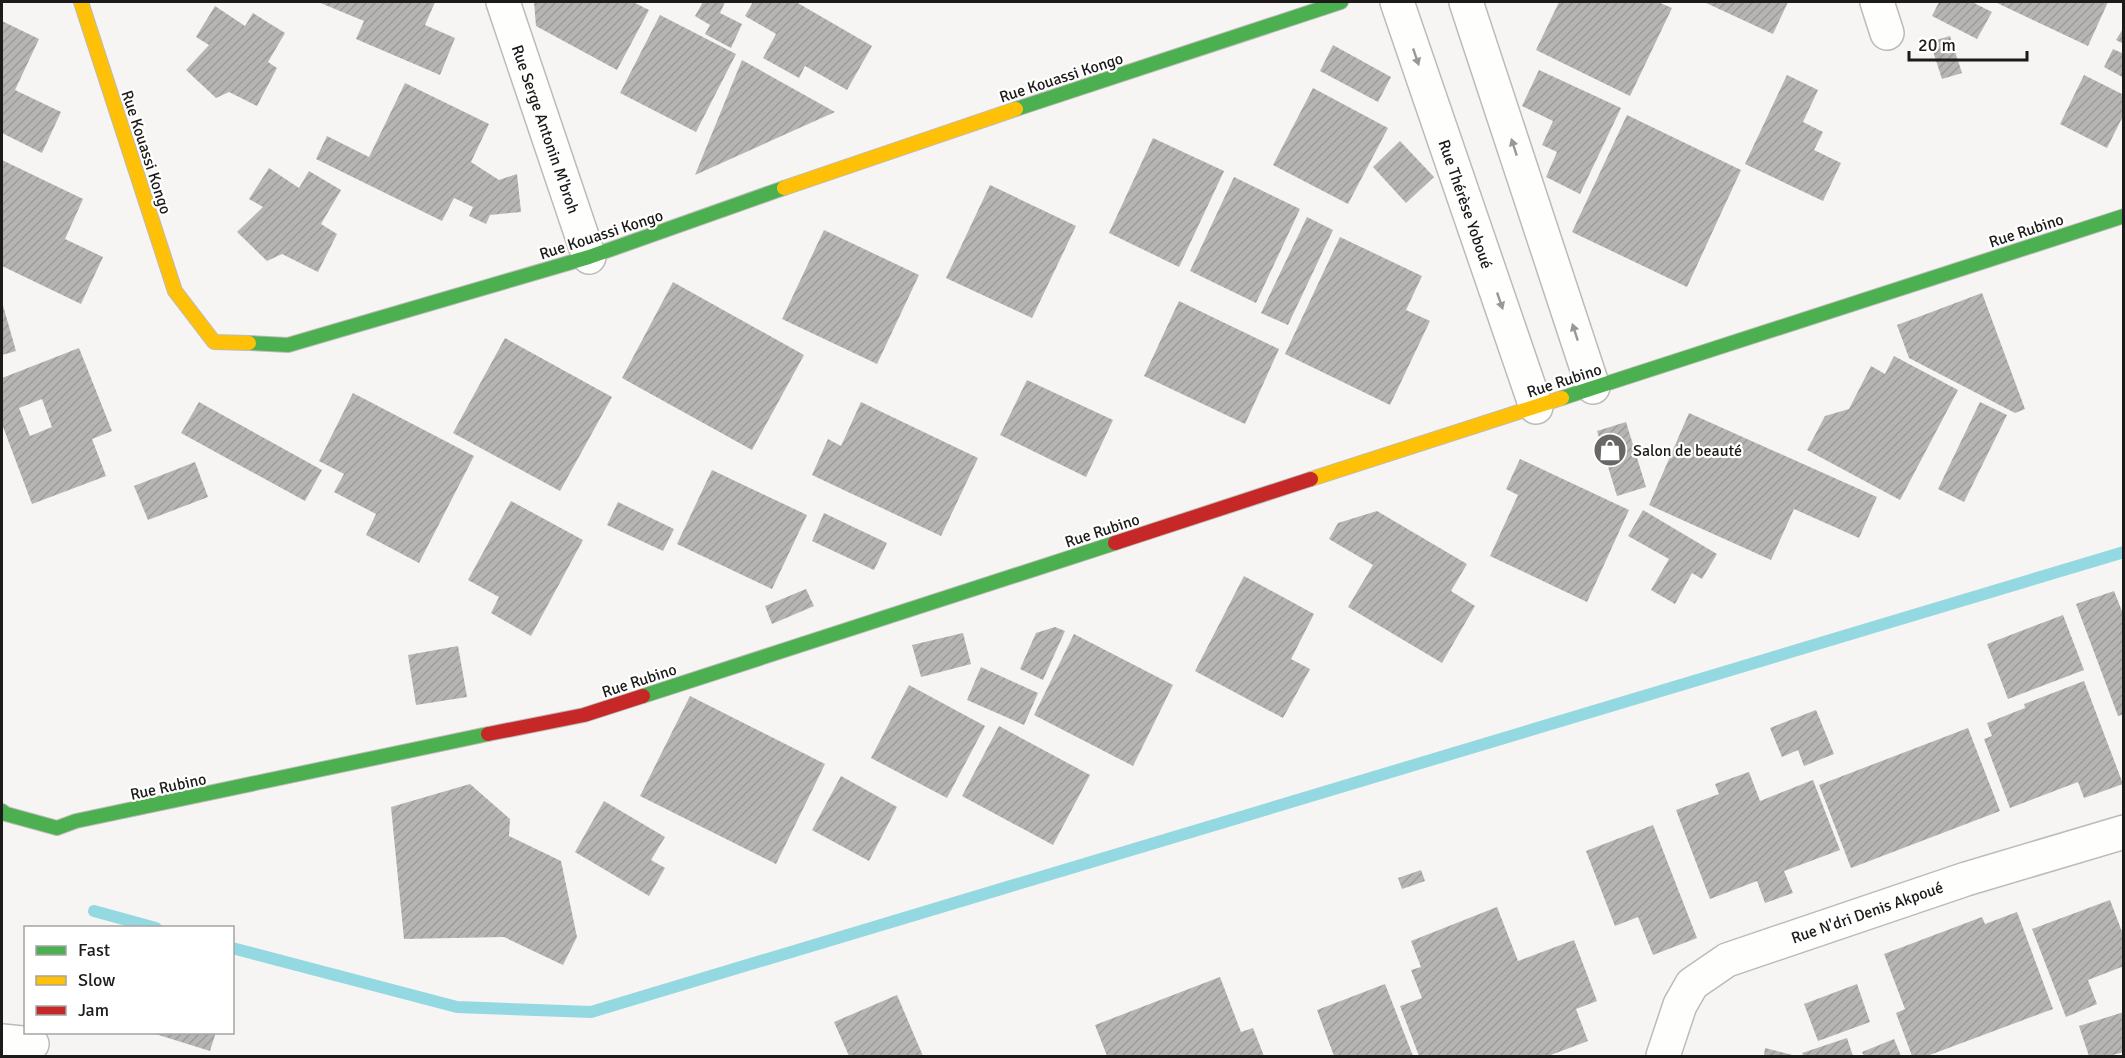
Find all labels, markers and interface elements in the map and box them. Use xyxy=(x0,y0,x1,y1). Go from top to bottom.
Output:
scale bar xyxy=(1909,24,2028,62)
text: 20 m xyxy=(1918,34,1956,56)
street label: Rue Serge Antonin M'broh xyxy=(507,42,583,216)
one-way arrow xyxy=(1412,48,1421,66)
street label: Rue Kouassi Kongo xyxy=(997,49,1126,107)
street label: Rue Kouassi Kongo xyxy=(117,88,175,217)
street label: Rue Thérèse Yoboué xyxy=(1434,137,1497,271)
one-way arrow xyxy=(1508,138,1518,156)
street label: Rue Kouassi Kongo xyxy=(537,206,666,264)
street label: Rue Rubino xyxy=(1986,209,2066,252)
one-way arrow xyxy=(1495,292,1505,310)
one-way arrow xyxy=(1569,323,1579,341)
street label: Rue Rubino xyxy=(1524,359,1604,402)
shop icon: Salon de beauté xyxy=(1592,432,1628,468)
place label: Salon de beauté xyxy=(1633,441,1742,461)
street label: Rue Rubino xyxy=(1062,509,1142,552)
street label: Rue Rubino xyxy=(599,659,679,702)
street label: Rue Rubino xyxy=(128,769,208,805)
street label: Rue N'dri Denis Akpoué xyxy=(1789,878,1946,948)
legend xyxy=(24,926,234,1034)
text: Fast xyxy=(78,939,110,961)
text: Slow xyxy=(78,969,115,991)
text: Jam xyxy=(78,999,109,1021)

